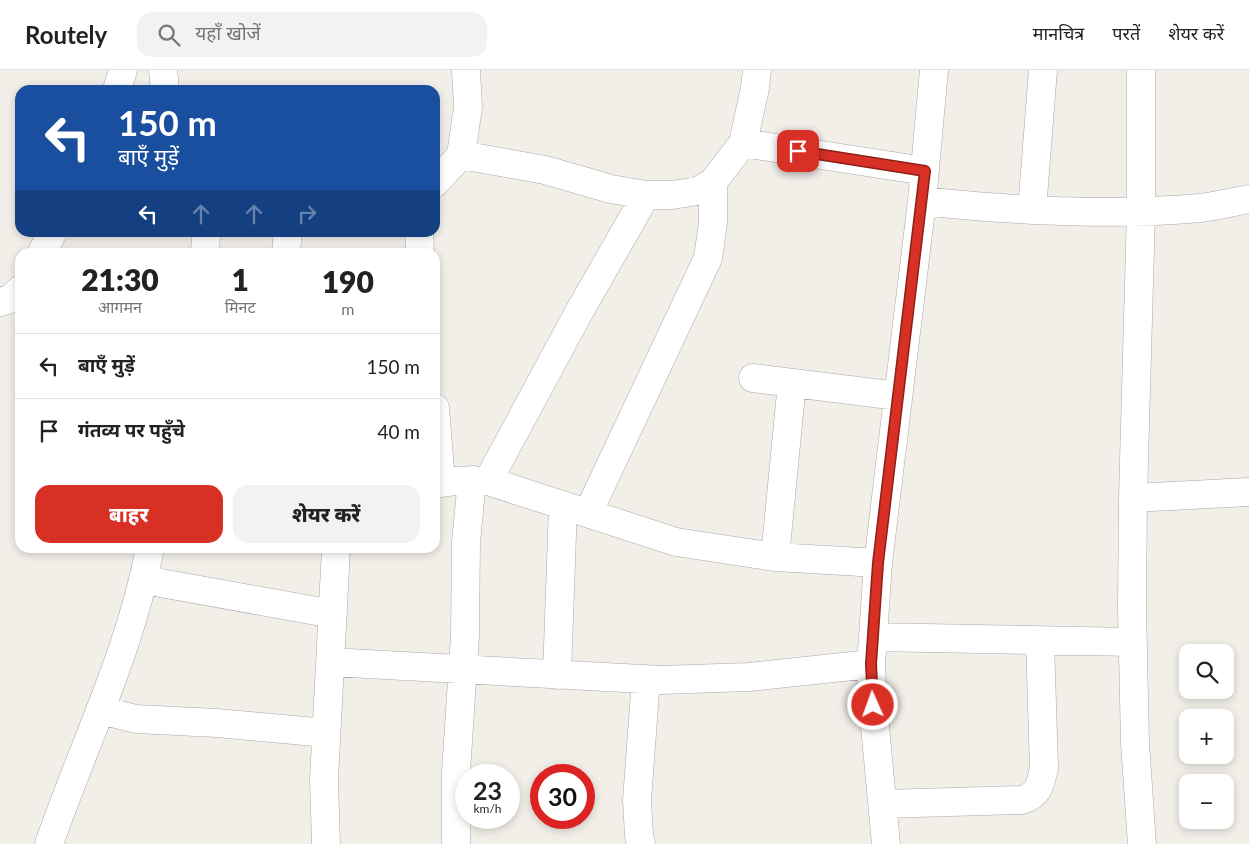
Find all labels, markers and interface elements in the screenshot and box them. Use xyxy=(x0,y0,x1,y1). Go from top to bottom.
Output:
search box xyxy=(137,12,487,57)
text: Routely xyxy=(25,20,107,49)
icon: search xyxy=(155,21,183,49)
text: यहाँ खोजें xyxy=(195,21,261,44)
text: मानचित्र xyxy=(1033,22,1084,44)
text: परतें xyxy=(1112,22,1140,44)
text: शेयर करें xyxy=(1168,22,1224,44)
text: 150 m xyxy=(118,101,217,143)
icon: left xyxy=(35,105,100,170)
pin xyxy=(777,130,819,172)
icon: arrive xyxy=(784,137,812,165)
text: बाएँ मुड़ें xyxy=(118,143,179,170)
icon: left xyxy=(134,200,162,228)
icon: ahead xyxy=(187,200,215,228)
icon: ahead xyxy=(240,200,268,228)
icon: right xyxy=(293,200,321,228)
text: 21:30 xyxy=(81,261,159,297)
text: 1 xyxy=(231,261,249,297)
text: 190 xyxy=(322,263,374,299)
text: आगमन xyxy=(98,297,142,316)
text: मिनट xyxy=(225,297,256,316)
text: m xyxy=(341,299,354,318)
icon: left xyxy=(35,352,63,380)
text: बाएँ मुड़ें xyxy=(78,353,135,376)
text: 150 m xyxy=(366,355,420,378)
icon: arrive xyxy=(35,417,63,445)
text: गंतव्य पर पहुँचे xyxy=(78,418,185,441)
text: 40 m xyxy=(377,420,420,443)
button: बाहर xyxy=(35,485,223,543)
button: शेयर करें xyxy=(233,485,420,543)
map controls xyxy=(1179,644,1234,829)
button: search xyxy=(1179,644,1234,699)
position arrow xyxy=(846,678,898,730)
button: + xyxy=(1179,709,1234,764)
speed limit sign: 30 xyxy=(530,764,595,829)
button: − xyxy=(1179,774,1234,829)
text: 23 xyxy=(473,775,502,805)
text: km/h xyxy=(473,801,502,816)

